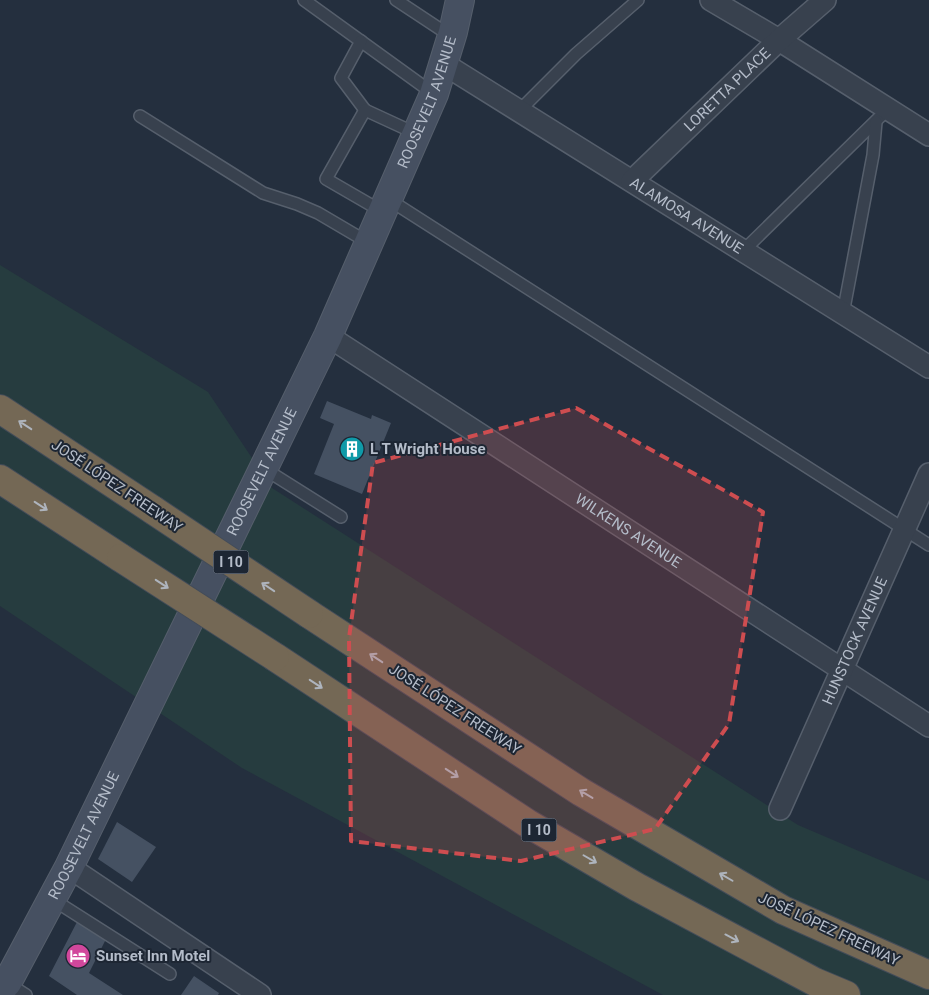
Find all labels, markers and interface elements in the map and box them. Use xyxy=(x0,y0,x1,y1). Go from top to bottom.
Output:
street label: ROOSEVELT AVENUE xyxy=(394,34,460,171)
street label: LORETTA PLACE xyxy=(680,44,774,135)
street label: ALAMOSA AVENUE xyxy=(627,173,747,258)
street label: ROOSEVELT AVENUE xyxy=(223,404,301,539)
one-way arrow xyxy=(18,420,32,430)
street label: JOSÉ LÓPEZ FREEWAY xyxy=(48,435,186,537)
building icon: L T Wright House xyxy=(339,436,365,462)
place label: L T Wright House xyxy=(370,440,486,458)
street label: WILKENS AVENUE xyxy=(572,490,685,572)
one-way arrow xyxy=(34,500,48,511)
road number: I 10 xyxy=(214,550,248,574)
street label: HUNSTOCK AVENUE xyxy=(818,574,891,708)
one-way arrow xyxy=(155,580,169,590)
one-way arrow xyxy=(261,582,275,592)
one-way arrow xyxy=(370,653,384,663)
street label: JOSÉ LÓPEZ FREEWAY xyxy=(385,659,525,759)
one-way arrow xyxy=(309,679,323,689)
street label: ROOSEVELT AVENUE xyxy=(44,768,123,902)
one-way arrow xyxy=(445,768,459,778)
one-way arrow xyxy=(579,789,593,799)
road number: I 10 xyxy=(522,818,556,842)
one-way arrow xyxy=(582,855,596,865)
one-way arrow xyxy=(720,871,734,881)
street label: JOSÉ LÓPEZ FREEWAY xyxy=(755,888,903,970)
one-way arrow xyxy=(724,934,739,943)
hotel icon: Sunset Inn Motel xyxy=(65,943,91,969)
place label: Sunset Inn Motel xyxy=(96,947,210,965)

